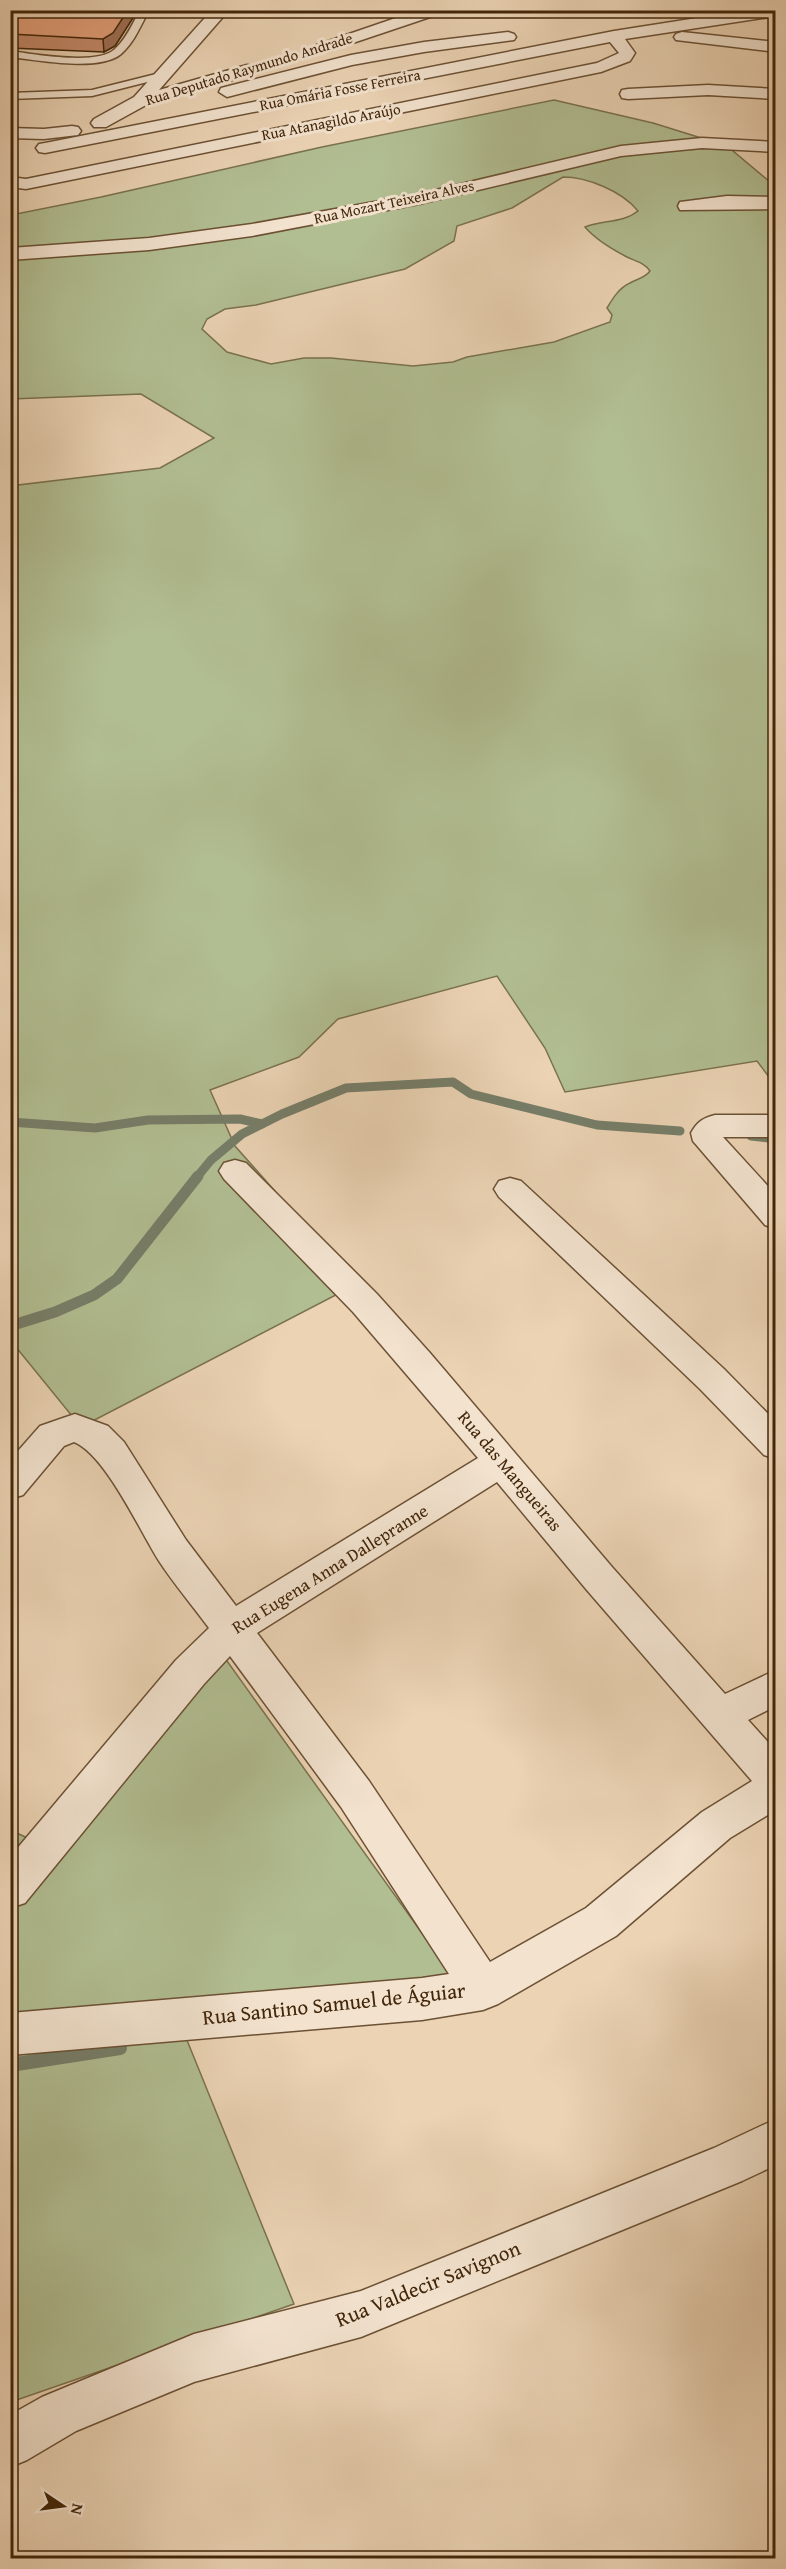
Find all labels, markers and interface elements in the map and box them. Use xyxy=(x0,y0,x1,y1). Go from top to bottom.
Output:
street label: Rua Deputado Raymundo Andrade xyxy=(143,27,355,110)
street label: Rua Omária Fosse Ferreira xyxy=(258,64,422,115)
street label: Rua Atanagildo Araújo xyxy=(260,98,402,145)
street label: Rua Mozart Teixeira Alves xyxy=(312,174,476,229)
street label: Rua das Mangueiras xyxy=(452,1404,569,1537)
street label: Rua Eugena Anna Dallepranne xyxy=(226,1497,433,1640)
street label: Rua Santino Samuel de Águiar xyxy=(201,1974,467,2033)
street label: Rua Valdecir Savignon xyxy=(331,2232,525,2335)
north arrow xyxy=(33,2476,93,2536)
text: N xyxy=(65,2501,91,2518)

